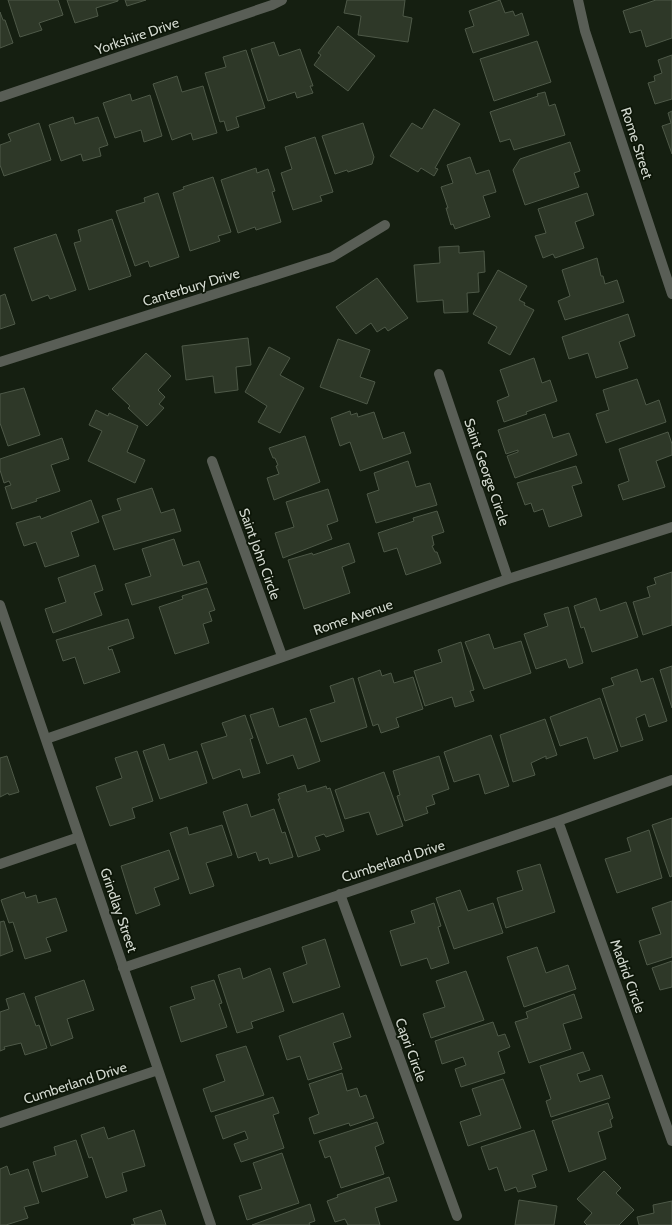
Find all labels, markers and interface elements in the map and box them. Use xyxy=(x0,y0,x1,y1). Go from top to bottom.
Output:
street label: Yorkshire Drive xyxy=(92,13,181,59)
street label: Rome Street xyxy=(617,105,657,181)
street label: Canterbury Drive xyxy=(140,264,242,310)
street label: Saint George Circle xyxy=(460,416,514,528)
street label: Saint John Circle xyxy=(235,506,285,602)
street label: Rome Avenue xyxy=(311,595,395,639)
street label: Cumberland Drive xyxy=(339,836,447,886)
street label: Grindlay Street xyxy=(96,865,142,955)
street label: Madrid Circle xyxy=(606,937,650,1015)
street label: Capri Circle xyxy=(391,1016,431,1084)
street label: Cumberland Drive xyxy=(21,1058,129,1108)

